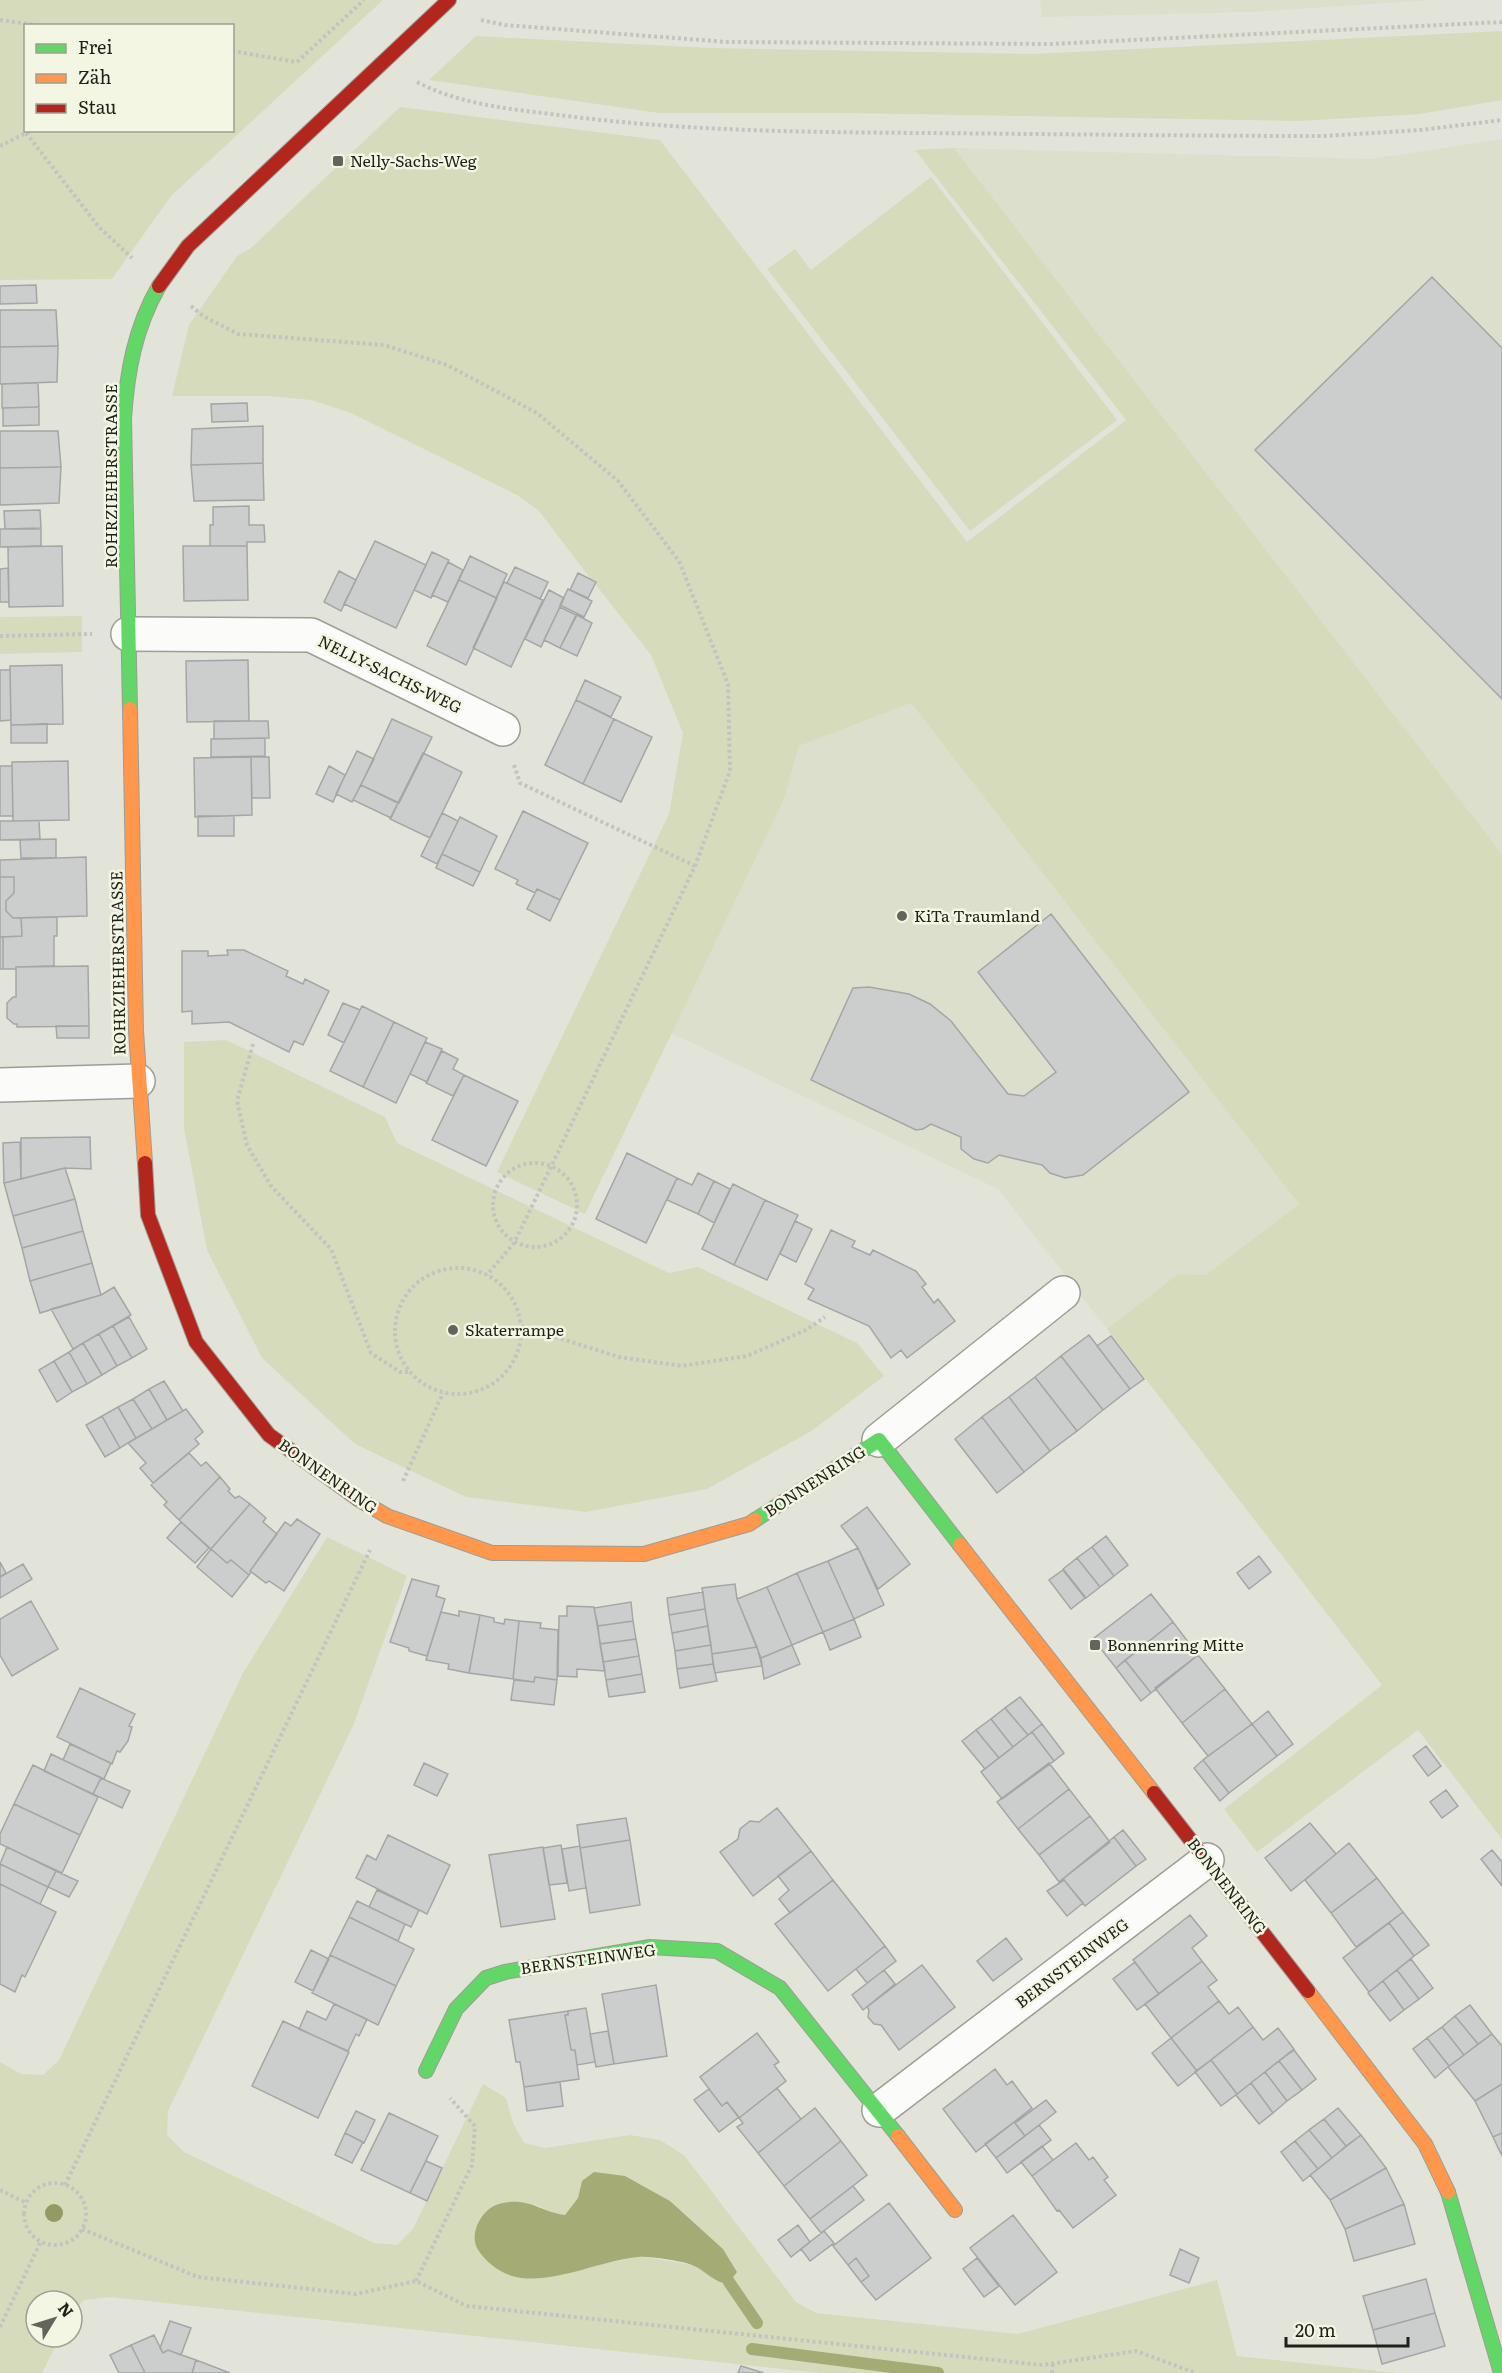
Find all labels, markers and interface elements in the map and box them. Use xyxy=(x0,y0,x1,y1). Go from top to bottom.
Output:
legend xyxy=(24,24,234,132)
text: Frei xyxy=(78,33,112,60)
text: Zäh xyxy=(78,63,112,90)
text: Stau xyxy=(78,93,116,120)
place label: Nelly-Sachs-Weg xyxy=(350,148,477,172)
marker: Nelly-Sachs-Weg xyxy=(331,154,345,168)
street label: ROHRZIEHERSTRASSE xyxy=(98,384,122,568)
street label: NELLY-SACHS-WEG xyxy=(315,628,466,718)
street label: ROHRZIEHERSTRASSE xyxy=(103,871,131,1055)
place label: KiTa Traumland xyxy=(914,903,1040,927)
marker: KiTa Traumland xyxy=(895,909,909,923)
place label: Skaterrampe xyxy=(465,1317,564,1341)
marker: Skaterrampe xyxy=(446,1323,460,1337)
street label: BONNENRING xyxy=(274,1432,383,1518)
street label: BONNENRING xyxy=(759,1438,870,1522)
place label: Bonnenring Mitte xyxy=(1107,1632,1244,1656)
marker: Bonnenring Mitte xyxy=(1088,1638,1102,1652)
street label: BONNENRING xyxy=(1183,1832,1273,1939)
street label: BERNSTEINWEG xyxy=(1010,1912,1133,2013)
street label: BERNSTEINWEG xyxy=(519,1937,657,1979)
north arrow xyxy=(24,2289,84,2349)
text: N xyxy=(53,2296,80,2322)
scale bar xyxy=(1286,2310,1408,2348)
text: 20 m xyxy=(1295,2316,1336,2343)

